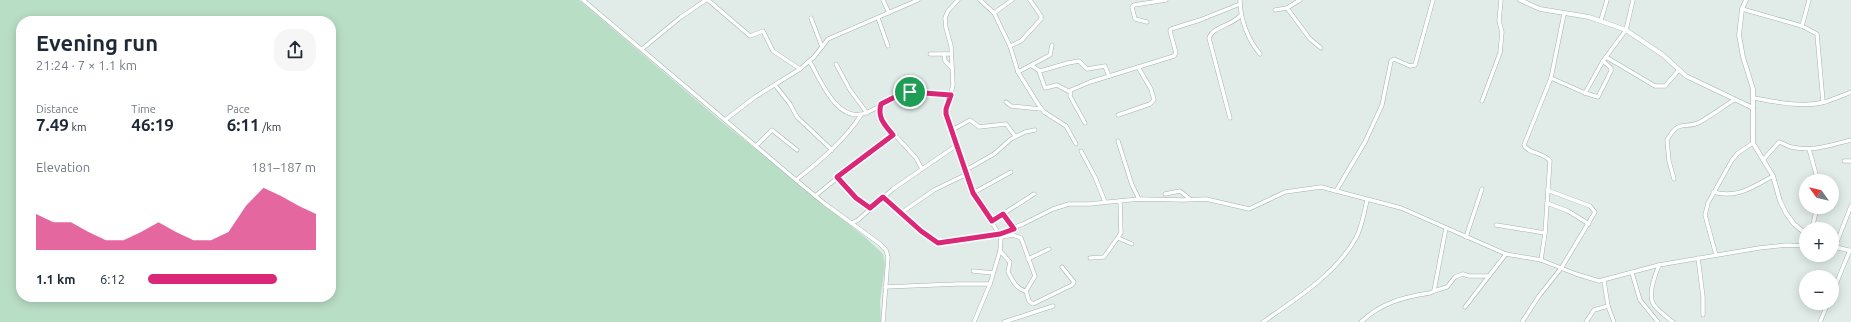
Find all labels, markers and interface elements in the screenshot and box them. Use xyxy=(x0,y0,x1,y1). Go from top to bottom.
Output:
button: share xyxy=(274,29,316,71)
text: Evening run xyxy=(36,30,158,55)
text: 21:24 · 7 × 1.1 km xyxy=(36,58,137,72)
pin xyxy=(893,75,927,109)
icon: arrive xyxy=(899,81,921,103)
text: Distance xyxy=(36,103,79,115)
text: Time xyxy=(131,103,156,115)
text: Pace xyxy=(227,103,250,115)
text: 7.49 xyxy=(36,115,69,134)
text: 46:19 xyxy=(131,115,174,134)
text: 6:11 xyxy=(227,115,260,134)
text: km xyxy=(69,121,87,133)
text: /km xyxy=(260,121,281,133)
text: Elevation xyxy=(36,160,90,174)
text: 181–187 m xyxy=(251,160,316,174)
north arrow xyxy=(1799,174,1839,214)
map controls xyxy=(1799,174,1839,310)
button: + xyxy=(1799,222,1839,262)
button: − xyxy=(1799,270,1839,310)
text: 1.1 km xyxy=(36,272,75,286)
text: 6:12 xyxy=(100,272,125,286)

